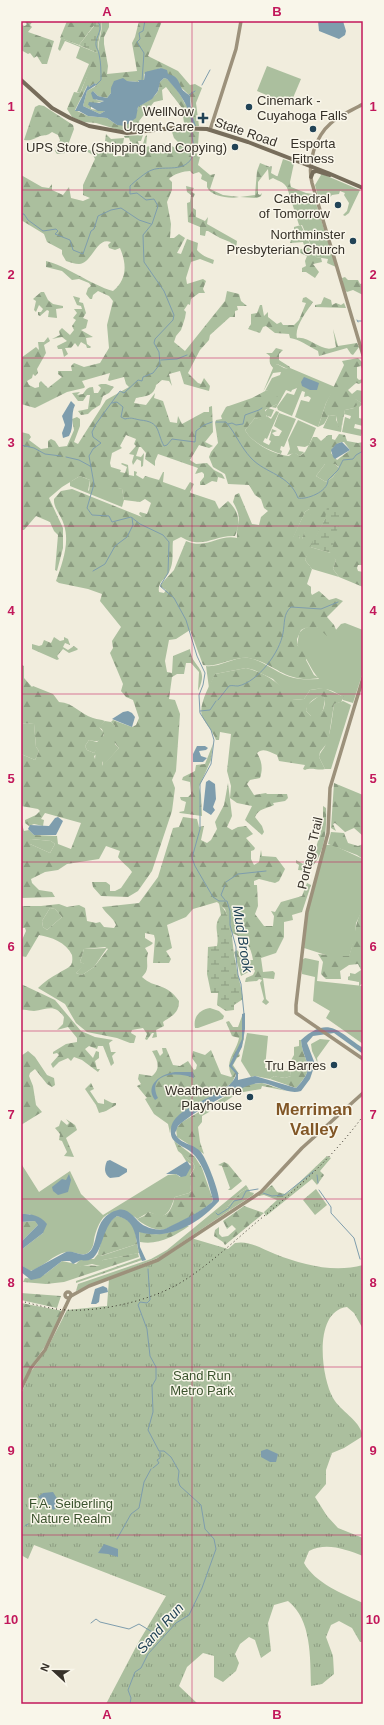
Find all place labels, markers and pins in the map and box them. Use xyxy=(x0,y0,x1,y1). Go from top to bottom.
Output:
place label: Cinemark - Cuyahoga Falls xyxy=(257,93,348,123)
marker: Cinemark - Cuyahoga Falls xyxy=(244,102,254,112)
place label: WellNow Urgent Care xyxy=(123,104,195,134)
marker: WellNow Urgent Care xyxy=(197,112,209,124)
marker: Esporta Fitness xyxy=(308,124,318,134)
place label: Esporta Fitness xyxy=(291,136,336,166)
place label: UPS Store (Shipping and Copying) xyxy=(26,140,227,155)
marker: UPS Store (Shipping and Copying) xyxy=(230,142,240,152)
place label: Cathedral of Tomorrow xyxy=(259,191,331,221)
marker: Cathedral of Tomorrow xyxy=(333,200,343,210)
place label: Northminster Presbyterian Church xyxy=(227,227,346,257)
marker: Northminster Presbyterian Church xyxy=(348,236,358,246)
place label: Tru Barres xyxy=(265,1058,326,1073)
marker: Tru Barres xyxy=(329,1060,339,1070)
place label: Weathervane Playhouse xyxy=(165,1083,242,1113)
marker: Weathervane Playhouse xyxy=(245,1092,255,1102)

